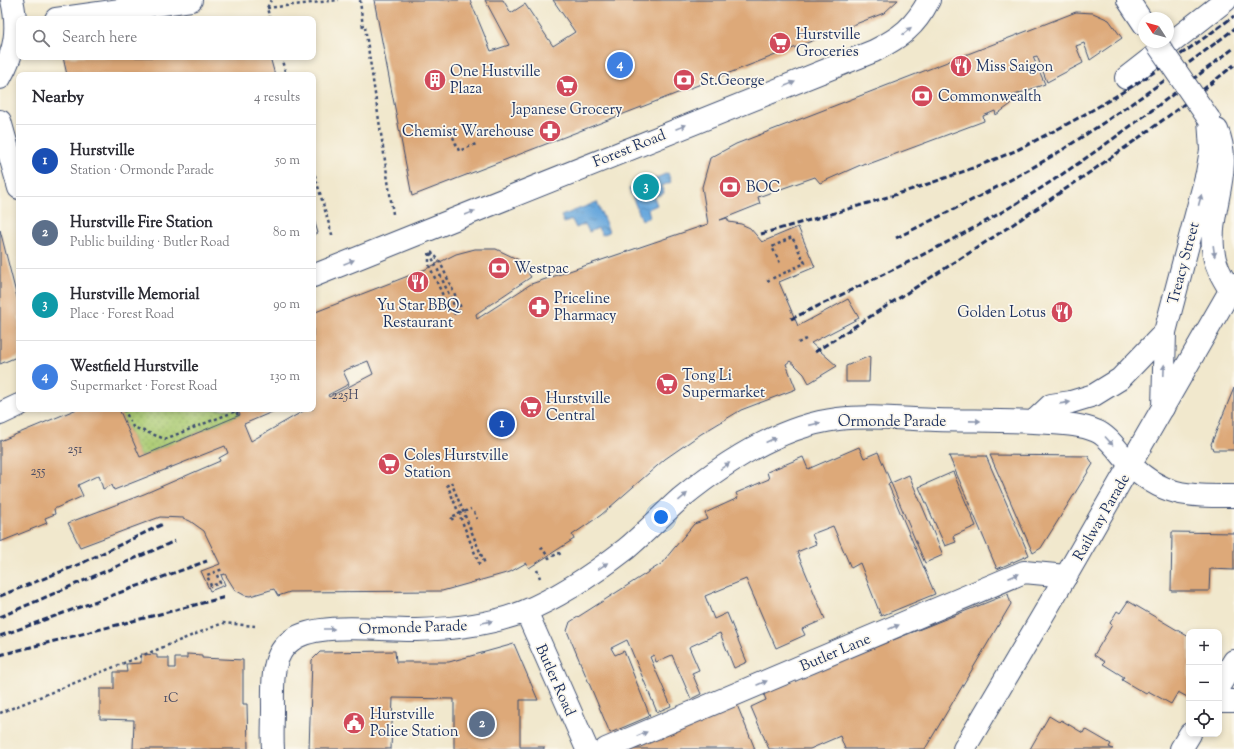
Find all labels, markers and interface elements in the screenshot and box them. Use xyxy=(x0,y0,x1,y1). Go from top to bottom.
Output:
north arrow xyxy=(1138,12,1174,48)
search box xyxy=(16,16,316,60)
place label: Hurstville Groceries xyxy=(796,25,860,63)
icon: search xyxy=(30,27,52,49)
one-way arrow xyxy=(902,27,911,36)
text: Search here xyxy=(62,28,137,49)
supermarket icon: Hurstville Groceries xyxy=(767,30,793,56)
pin: 4 xyxy=(607,50,633,80)
restaurant icon: Miss Saigon xyxy=(948,53,974,79)
place label: Miss Saigon xyxy=(976,57,1054,78)
place label: One Hustville Plaza xyxy=(450,62,541,100)
building icon: One Hustville Plaza xyxy=(422,67,448,93)
bank icon: St.George xyxy=(671,67,697,93)
place label: St.George xyxy=(700,71,765,92)
supermarket icon: Japanese Grocery xyxy=(554,73,580,99)
one-way arrow xyxy=(785,80,797,86)
bank icon: Commonwealth xyxy=(909,83,935,109)
text: Nearby xyxy=(32,86,84,110)
place label: Commonwealth xyxy=(938,87,1042,108)
text: 4 results xyxy=(254,89,300,107)
place label: Japanese Grocery xyxy=(510,100,623,121)
pharmacy icon: Chemist Warehouse xyxy=(537,118,563,144)
place label: Chemist Warehouse xyxy=(402,122,534,143)
one-way arrow xyxy=(676,124,688,130)
street label: Forest Road xyxy=(590,125,670,174)
text: Hurstville xyxy=(70,141,134,162)
text: 1 xyxy=(43,152,47,170)
text: 50 m xyxy=(275,152,300,170)
text: Station · Ormonde Parade xyxy=(70,162,214,180)
pin: 3 xyxy=(633,172,659,202)
bank icon: BOC xyxy=(717,174,743,200)
place label: BOC xyxy=(746,178,780,199)
one-way arrow xyxy=(1197,193,1203,205)
one-way arrow xyxy=(464,210,476,216)
text: Hurstville Fire Station xyxy=(70,213,213,234)
street label: Treacy Street xyxy=(1163,220,1205,307)
text: 2 xyxy=(42,224,48,242)
text: 80 m xyxy=(273,224,300,242)
text: Public building · Butler Road xyxy=(70,234,230,252)
one-way arrow xyxy=(1211,245,1217,257)
bank icon: Westpac xyxy=(486,255,512,281)
one-way arrow xyxy=(344,258,356,264)
place label: Westpac xyxy=(514,259,569,280)
restaurant icon: Yu Star BBQ Restaurant xyxy=(405,269,431,295)
text: Hurstville Memorial xyxy=(70,285,200,306)
place label: Priceline Pharmacy xyxy=(554,289,617,327)
pharmacy icon: Priceline Pharmacy xyxy=(526,294,552,320)
text: 3 xyxy=(42,296,48,314)
text: 90 m xyxy=(273,296,300,314)
place label: Yu Star BBQ Restaurant xyxy=(377,296,462,334)
restaurant icon: Golden Lotus xyxy=(1049,299,1075,325)
place label: Golden Lotus xyxy=(957,303,1046,324)
text: Place · Forest Road xyxy=(70,306,174,324)
text: Westfield Hurstville xyxy=(70,357,198,378)
one-way arrow xyxy=(1161,363,1167,376)
place label: Tong Li Supermarket xyxy=(682,366,765,404)
text: 4 xyxy=(42,368,48,386)
text: 130 m xyxy=(270,368,300,386)
supermarket icon: Tong Li Supermarket xyxy=(654,371,680,397)
text: Supermarket · Forest Road xyxy=(70,378,217,396)
house number: 225H xyxy=(332,387,359,405)
place label: Hurstville Central xyxy=(546,389,610,427)
supermarket icon: Hurstville Central xyxy=(518,394,544,420)
one-way arrow xyxy=(1059,400,1071,406)
pin: 1 xyxy=(489,409,515,439)
street label: Ormonde Parade xyxy=(838,412,946,433)
one-way arrow xyxy=(969,418,982,424)
one-way arrow xyxy=(809,421,821,427)
one-way arrow xyxy=(1104,436,1113,447)
one-way arrow xyxy=(765,437,776,443)
house number: 251 xyxy=(68,441,83,459)
place label: Coles Hurstville Station xyxy=(404,446,508,484)
supermarket icon: Coles Hurstville Station xyxy=(376,451,402,477)
one-way arrow xyxy=(720,462,730,470)
house number: 255 xyxy=(30,463,46,481)
street label: Railway Parade xyxy=(1069,470,1136,565)
one-way arrow xyxy=(678,493,688,502)
your location xyxy=(651,507,671,527)
one-way arrow xyxy=(598,562,608,570)
one-way arrow xyxy=(1008,573,1019,579)
street label: Ormonde Parade xyxy=(358,616,468,641)
one-way arrow xyxy=(481,619,493,625)
one-way arrow xyxy=(889,624,900,630)
one-way arrow xyxy=(323,626,335,633)
street label: Butler Lane xyxy=(797,629,874,678)
map controls xyxy=(1186,629,1222,737)
button: + xyxy=(1186,629,1222,665)
street label: Butler Road xyxy=(529,641,580,720)
button: − xyxy=(1186,665,1222,701)
one-way arrow xyxy=(756,680,767,686)
house number: 1C xyxy=(164,690,178,708)
button: locate xyxy=(1186,701,1222,737)
place label: Hurstville Police Station xyxy=(370,705,459,743)
pin: 2 xyxy=(469,709,495,739)
public building icon: Hurstville Police Station xyxy=(341,710,367,736)
one-way arrow xyxy=(636,731,648,737)

